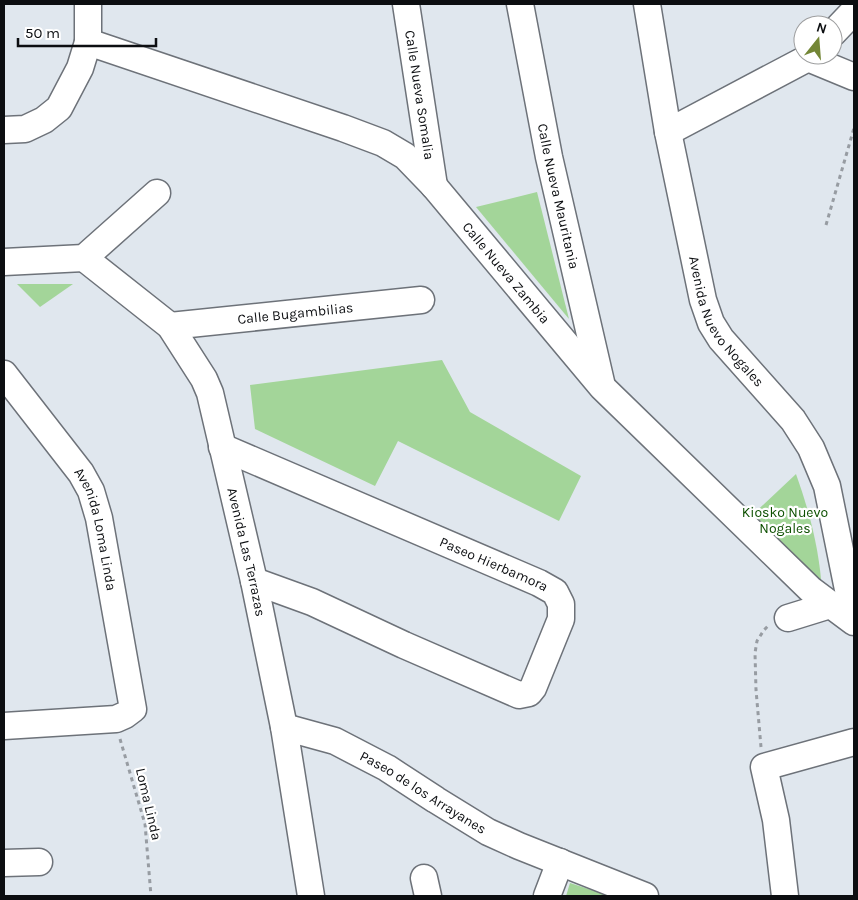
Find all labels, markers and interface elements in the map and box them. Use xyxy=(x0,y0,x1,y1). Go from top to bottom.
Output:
scale bar xyxy=(18,15,155,47)
north arrow xyxy=(793,15,843,65)
text: N xyxy=(814,18,829,38)
text: 50 m xyxy=(25,24,60,42)
street label: Calle Nueva Somalia xyxy=(401,29,438,161)
street label: Calle Nueva Mauritania xyxy=(534,122,583,271)
street label: Calle Nueva Zambia xyxy=(459,219,553,327)
street label: Avenida Nuevo Nogales xyxy=(685,255,767,390)
street label: Calle Bugambilias xyxy=(237,299,354,328)
street label: Avenida Loma Linda xyxy=(71,464,120,592)
street label: Avenida Las Terrazas xyxy=(223,486,269,618)
park label: Kiosko Nuevo Nogales xyxy=(742,504,828,537)
street label: Paseo Hierbamora xyxy=(437,533,551,595)
street label: Paseo de los Arrayanes xyxy=(357,747,489,838)
street label: Loma Linda xyxy=(132,766,165,842)

